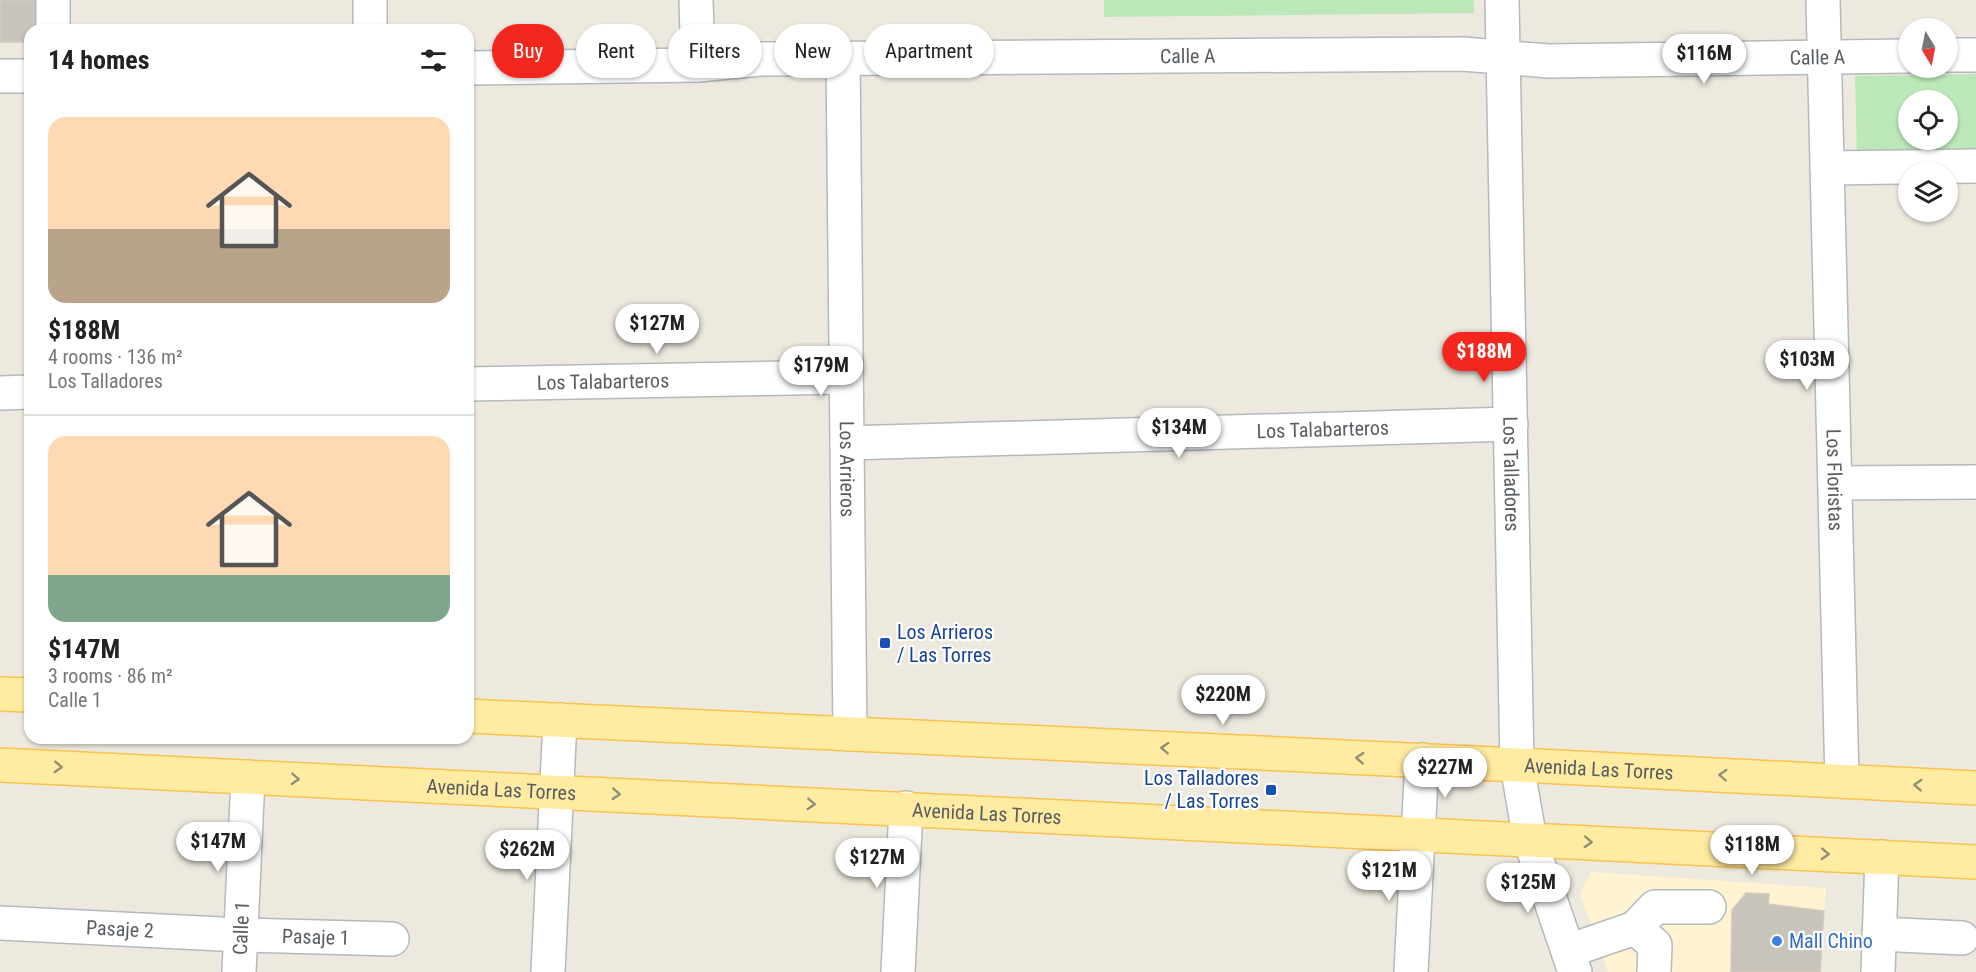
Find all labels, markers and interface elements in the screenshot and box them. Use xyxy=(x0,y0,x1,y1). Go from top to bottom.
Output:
north arrow xyxy=(1898,18,1958,78)
map controls xyxy=(1898,18,1958,222)
chip: Buy xyxy=(492,24,564,78)
chip: Rent xyxy=(576,24,656,78)
chip: Filters xyxy=(668,24,762,78)
chip: New xyxy=(774,24,852,78)
chip: Apartment xyxy=(864,24,994,78)
pin: $116M xyxy=(1662,34,1746,85)
text: $116M xyxy=(1676,41,1732,65)
icon: filters xyxy=(417,44,450,77)
street label: Calle A xyxy=(1160,44,1216,68)
text: 14 homes xyxy=(48,45,150,75)
street label: Calle A xyxy=(1789,45,1846,70)
button: locate xyxy=(1898,90,1958,150)
icon: home xyxy=(195,156,303,264)
button: layers xyxy=(1898,162,1958,222)
pin: $127M xyxy=(615,304,699,355)
text: $127M xyxy=(629,311,685,335)
text: $188M xyxy=(48,315,120,345)
pin: $188M xyxy=(1442,332,1526,383)
text: $188M xyxy=(1456,339,1512,363)
pin: $103M xyxy=(1765,340,1849,391)
text: 4 rooms · 136 m² xyxy=(48,345,183,369)
pin: $179M xyxy=(779,346,863,397)
text: $103M xyxy=(1779,347,1835,371)
text: $179M xyxy=(793,353,849,377)
street label: Los Talabarteros xyxy=(537,368,669,395)
text: Los Talladores xyxy=(48,369,163,393)
pin: $134M xyxy=(1137,408,1221,459)
text: $134M xyxy=(1151,415,1207,439)
street label: Los Talabarteros xyxy=(1256,415,1389,443)
street label: Los Talladores xyxy=(1498,416,1524,532)
street label: Los Arrieros xyxy=(835,421,860,517)
street label: Los Floristas xyxy=(1821,429,1848,531)
icon: home xyxy=(195,475,303,583)
place label: Los Arrieros / Las Torres xyxy=(897,620,993,667)
text: $147M xyxy=(48,634,120,664)
marker: Los Arrieros / Las Torres xyxy=(878,636,892,650)
text: 3 rooms · 86 m² xyxy=(48,664,173,688)
pin: $220M xyxy=(1181,675,1265,726)
text: $220M xyxy=(1195,682,1251,706)
text: Calle 1 xyxy=(48,688,102,712)
one-way arrow xyxy=(1161,742,1170,755)
pin: $227M xyxy=(1403,748,1487,799)
one-way arrow xyxy=(1356,751,1365,764)
street label: Avenida Las Torres xyxy=(1523,753,1674,785)
text: $227M xyxy=(1417,755,1473,779)
one-way arrow xyxy=(54,761,63,774)
place label: Los Talladores / Las Torres xyxy=(1144,766,1259,813)
one-way arrow xyxy=(1718,768,1727,781)
one-way arrow xyxy=(291,772,300,785)
street label: Avenida Las Torres xyxy=(426,774,577,805)
one-way arrow xyxy=(1913,778,1922,791)
marker: Los Talladores / Las Torres xyxy=(1264,783,1278,797)
one-way arrow xyxy=(611,788,620,801)
one-way arrow xyxy=(806,797,815,810)
street label: Avenida Las Torres xyxy=(911,798,1062,829)
pin: $147M xyxy=(176,822,260,873)
pin: $118M xyxy=(1710,825,1794,876)
text: $147M xyxy=(190,829,246,853)
pin: $262M xyxy=(485,830,569,881)
text: $118M xyxy=(1724,832,1780,856)
one-way arrow xyxy=(1584,836,1593,849)
text: $262M xyxy=(499,837,555,861)
pin: $127M xyxy=(835,838,919,889)
text: $127M xyxy=(849,845,905,869)
one-way arrow xyxy=(1820,847,1829,860)
pin: $121M xyxy=(1347,851,1431,902)
text: $121M xyxy=(1361,858,1417,882)
pin: $125M xyxy=(1486,863,1570,914)
text: $125M xyxy=(1500,870,1556,894)
street label: Calle 1 xyxy=(228,901,254,956)
street label: Pasaje 2 xyxy=(85,915,154,943)
street label: Pasaje 1 xyxy=(282,924,350,950)
place label: Mall Chino xyxy=(1789,929,1873,953)
marker: Mall Chino xyxy=(1770,934,1784,948)

